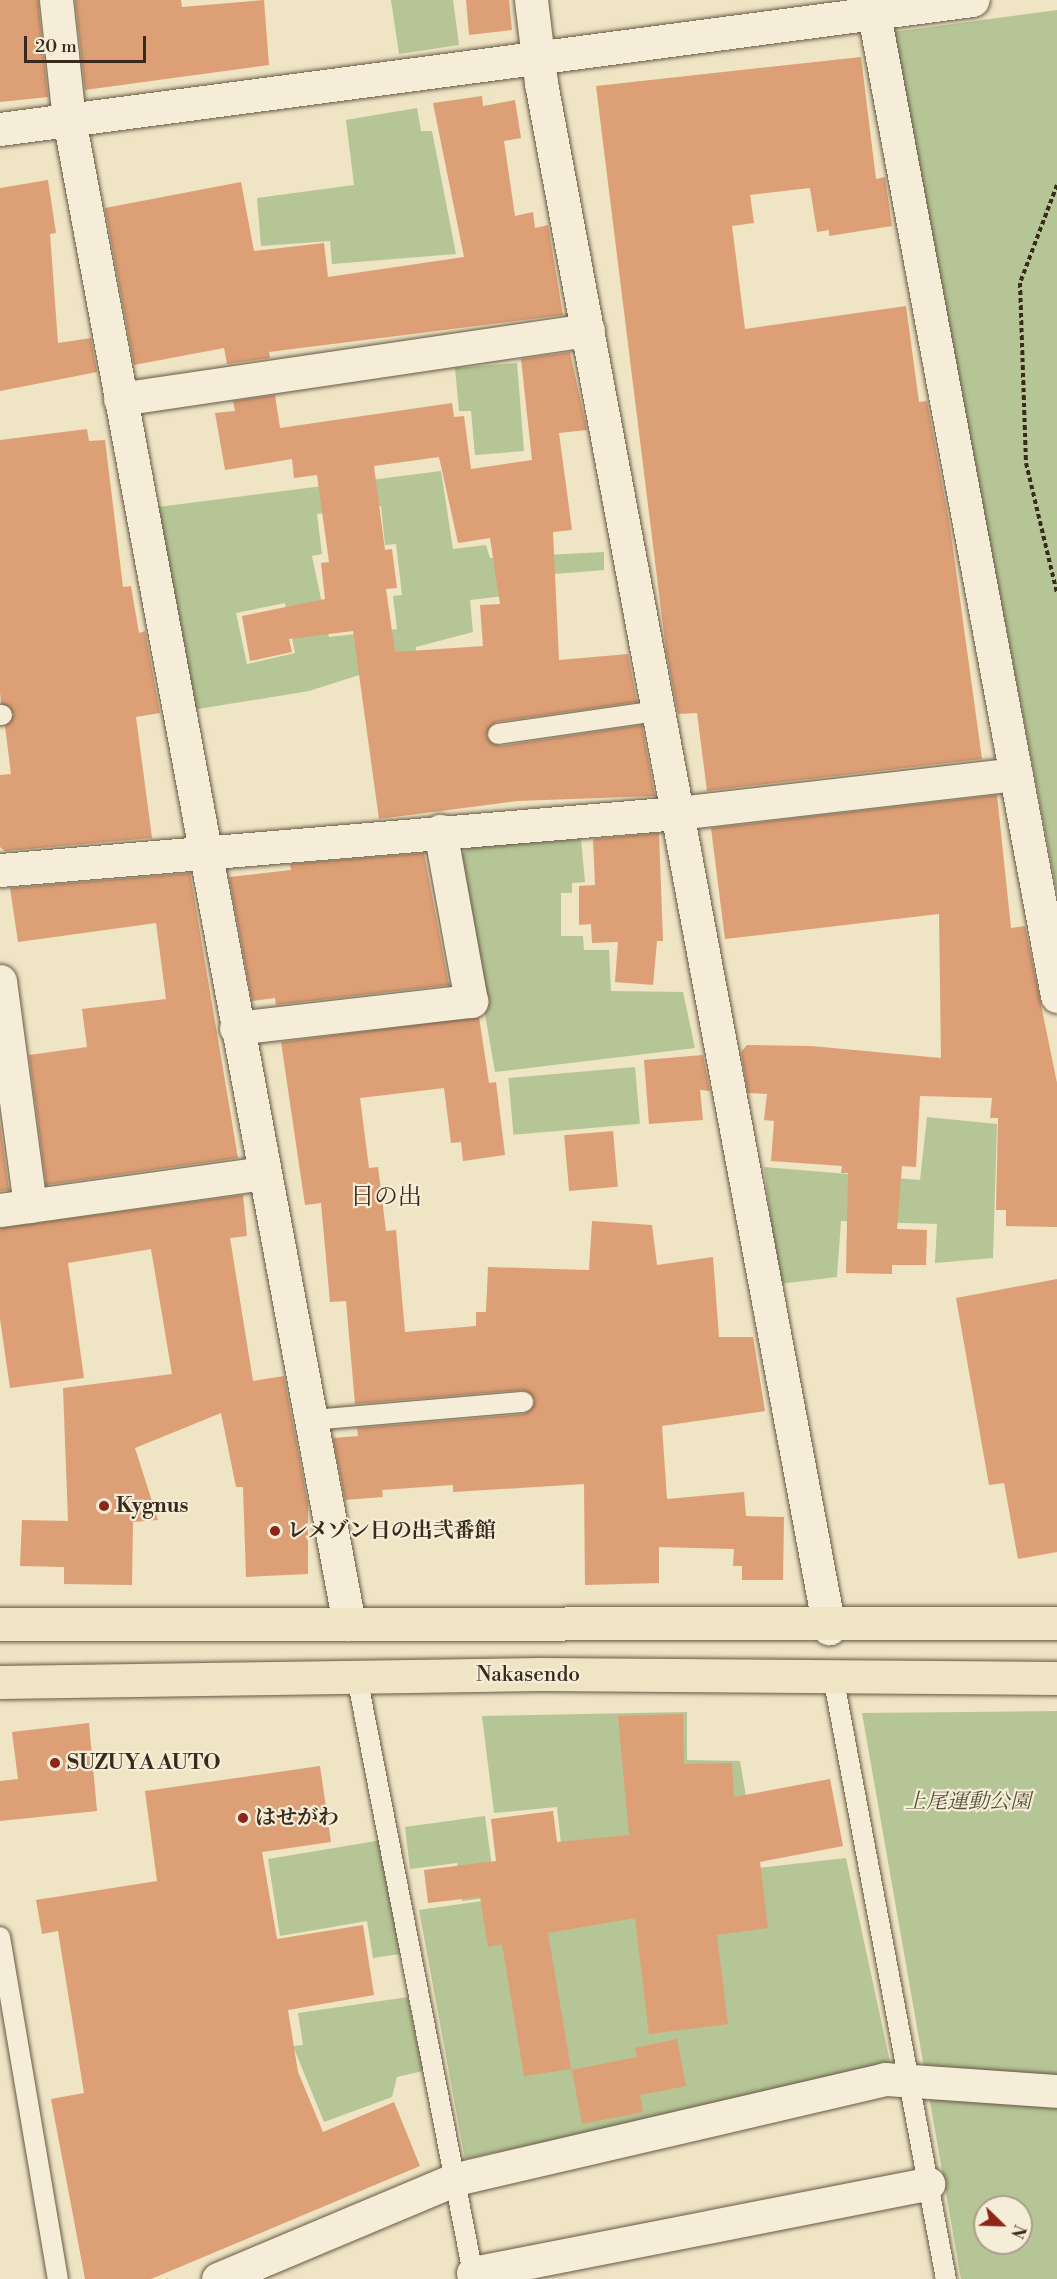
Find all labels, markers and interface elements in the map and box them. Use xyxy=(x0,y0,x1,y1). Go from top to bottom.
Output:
scale bar xyxy=(27,24,148,62)
text: 20 m xyxy=(35,35,77,58)
district label: 日の出 xyxy=(350,1184,422,1212)
place label: Kygnus xyxy=(116,1493,189,1519)
marker: Kygnus xyxy=(97,1499,111,1513)
place label: レメゾン日の出弐番館 xyxy=(287,1518,497,1544)
marker: レメゾン日の出弐番館 xyxy=(268,1524,282,1538)
street label: Nakasendo xyxy=(476,1662,580,1688)
place label: SUZUYA AUTO xyxy=(67,1750,221,1776)
marker: SUZUYA AUTO xyxy=(48,1756,62,1770)
park label: 上尾運動公園 xyxy=(905,1789,1031,1815)
place label: はせがわ xyxy=(255,1805,339,1831)
marker: はせがわ xyxy=(236,1811,250,1825)
north arrow xyxy=(973,2195,1033,2255)
text: N xyxy=(1006,2222,1029,2241)

